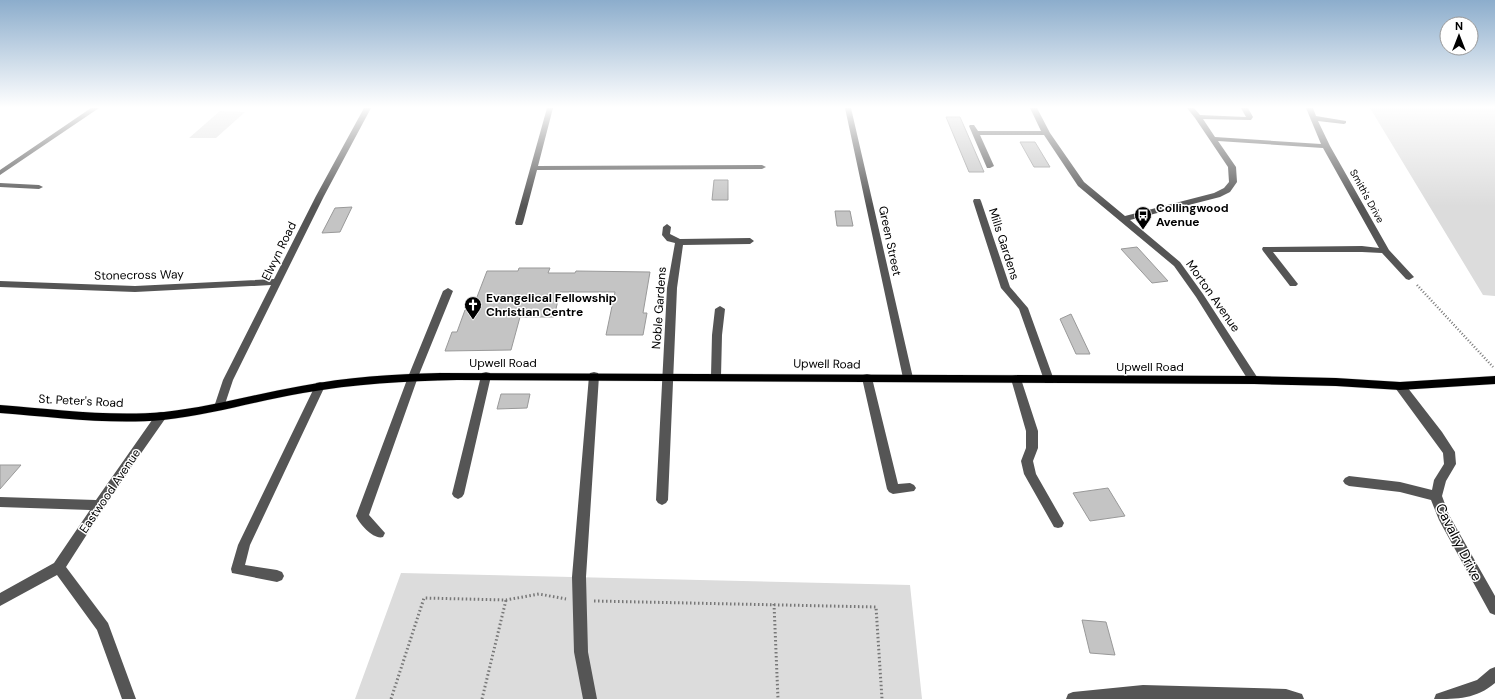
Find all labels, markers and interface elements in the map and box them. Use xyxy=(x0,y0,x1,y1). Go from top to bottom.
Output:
north arrow xyxy=(1439,16,1479,56)
text: N xyxy=(1455,19,1463,33)
street label: Smith's Drive xyxy=(1347,167,1387,225)
place label: Collingwood Avenue xyxy=(1156,200,1229,230)
street label: Green Street xyxy=(875,205,905,278)
bus stop icon: Collingwood Avenue xyxy=(1133,205,1153,230)
street label: Mills Gardens xyxy=(985,206,1023,282)
street label: Elwyn Road xyxy=(258,219,300,283)
street label: Morton Avenue xyxy=(1182,257,1244,335)
street label: Stonecross Way xyxy=(94,266,184,284)
street label: Noble Gardens xyxy=(648,266,670,350)
place label: Evangelical Fellowship Christian Centre xyxy=(486,290,617,320)
church icon: Evangelical Fellowship Christian Centre xyxy=(463,295,483,320)
street label: Upwell Road xyxy=(469,355,537,371)
street label: Upwell Road xyxy=(793,355,861,373)
street label: Upwell Road xyxy=(1116,359,1184,375)
street label: St. Peter's Road xyxy=(38,391,124,411)
street label: Eastwood Avenue xyxy=(76,446,144,536)
street label: Cavalry Drive xyxy=(1432,500,1486,584)

